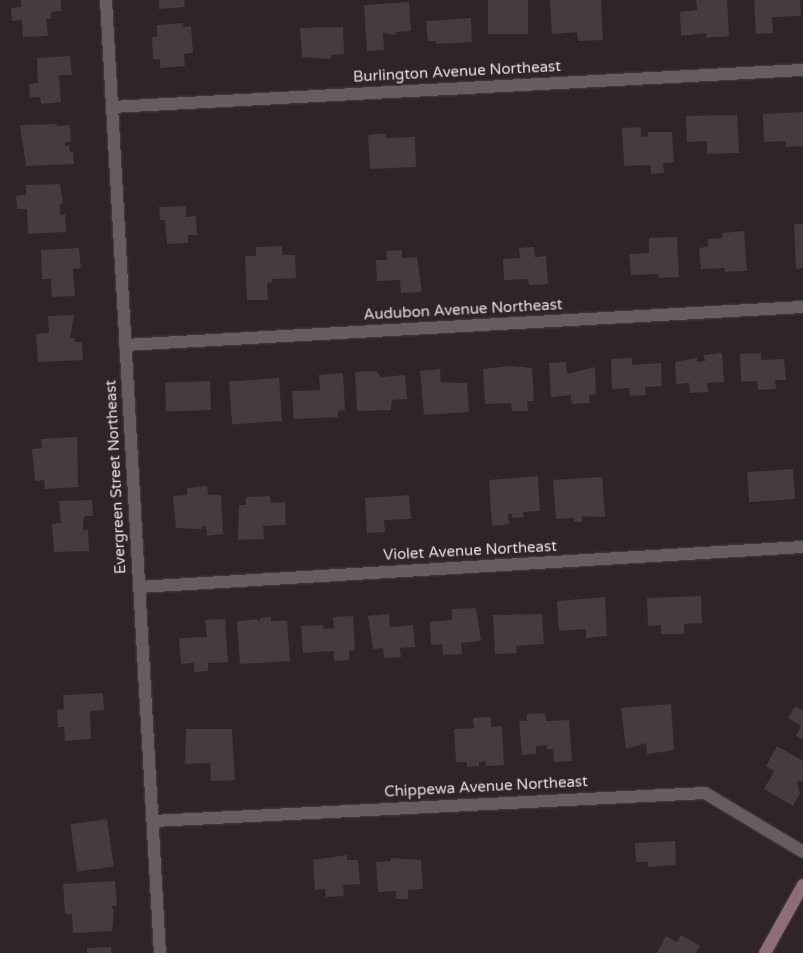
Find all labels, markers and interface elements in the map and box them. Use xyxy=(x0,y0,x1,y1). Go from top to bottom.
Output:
street label: Burlington Avenue Northeast xyxy=(353,58,561,86)
street label: Audubon Avenue Northeast xyxy=(363,296,563,324)
street label: Evergreen Street Northeast xyxy=(102,380,130,574)
street label: Violet Avenue Northeast xyxy=(383,537,557,565)
street label: Chippewa Avenue Northeast xyxy=(384,773,588,801)

